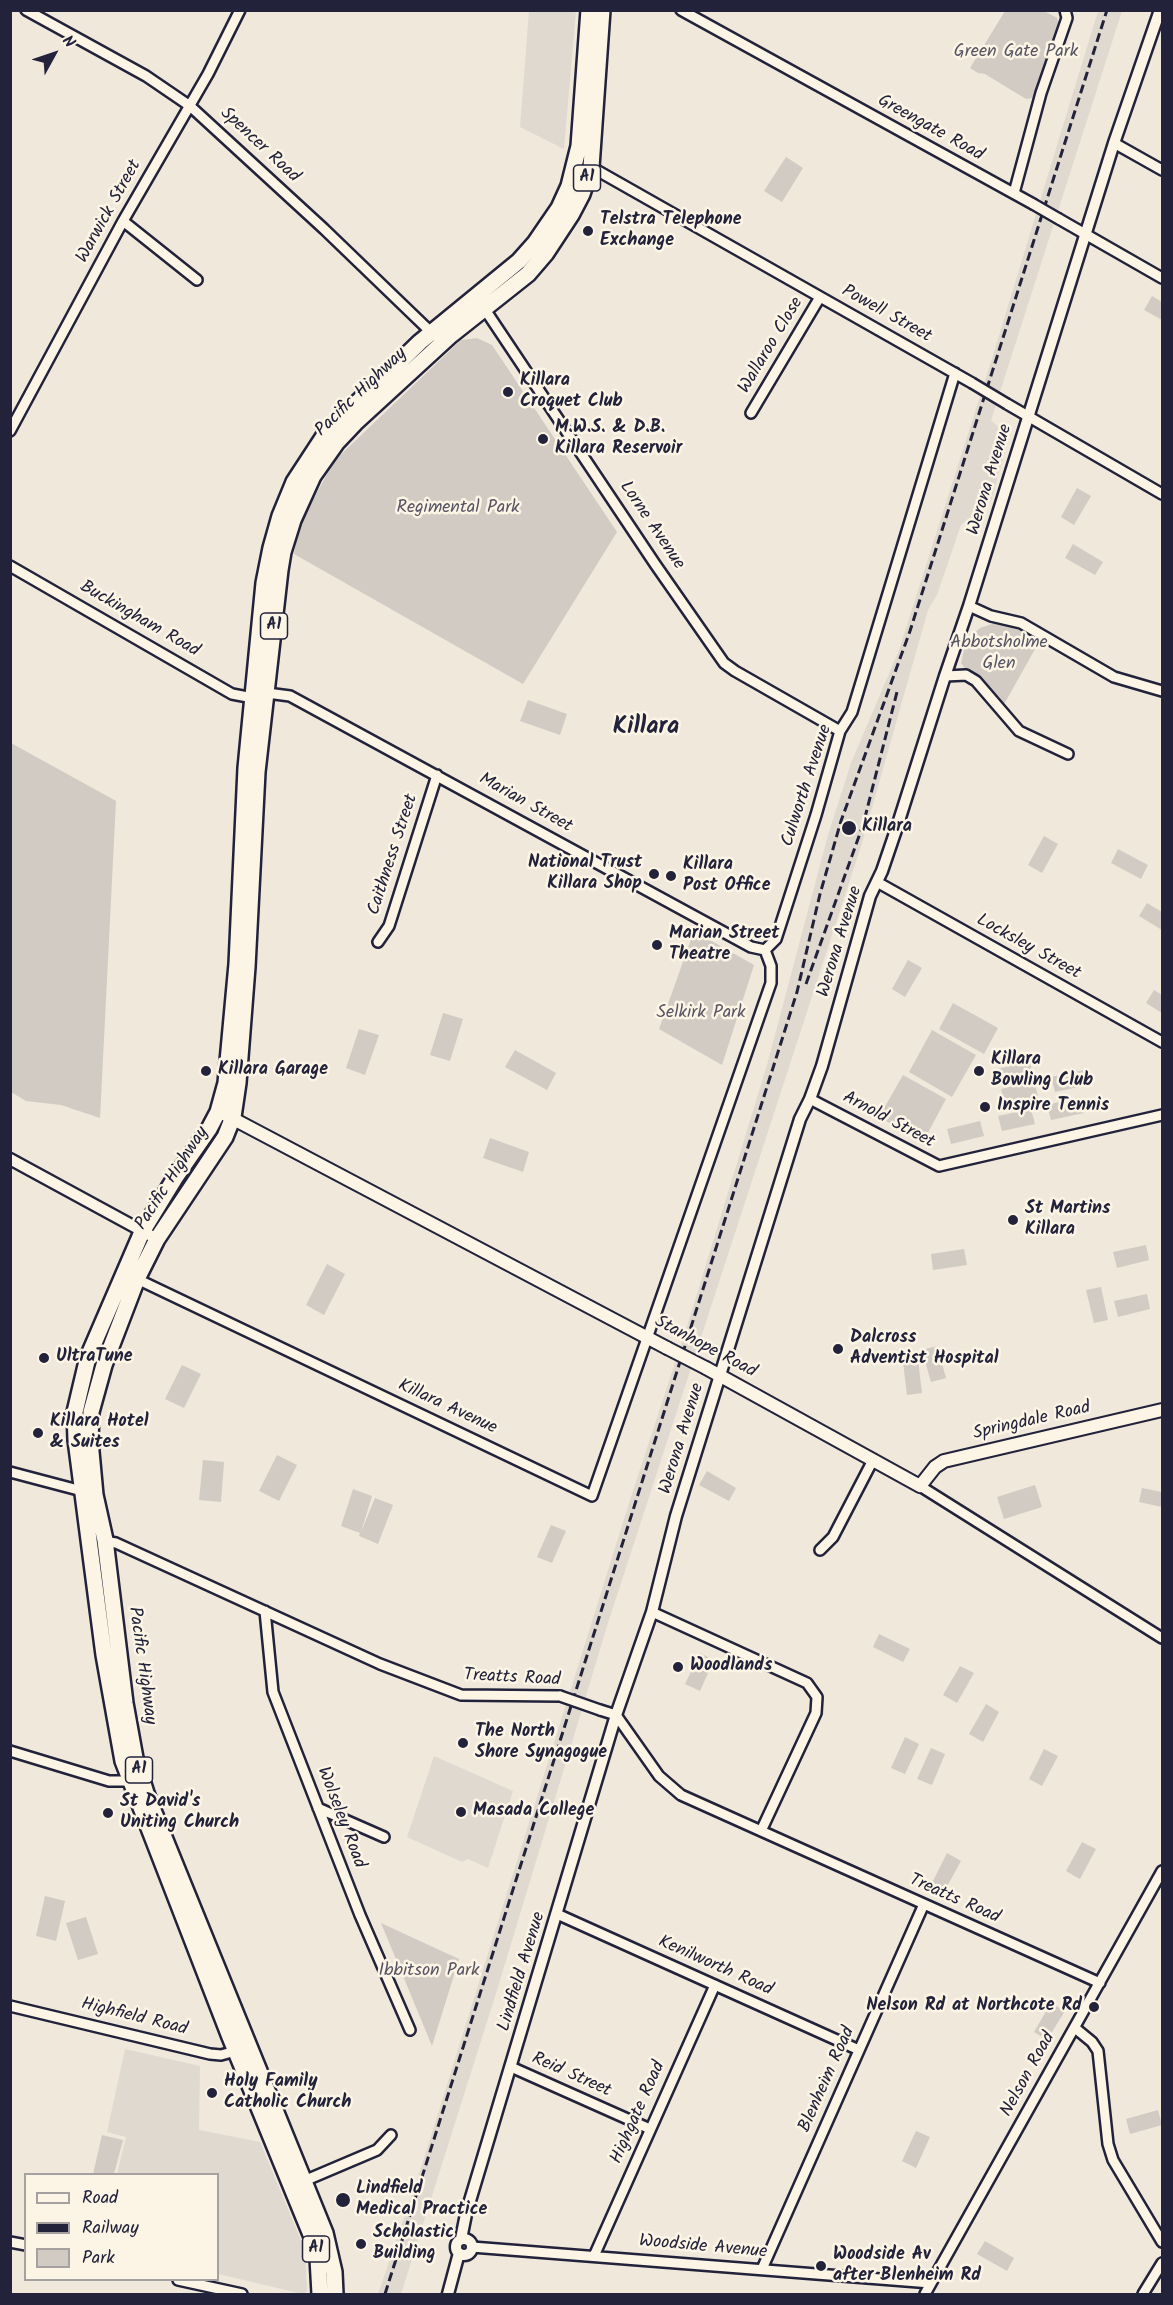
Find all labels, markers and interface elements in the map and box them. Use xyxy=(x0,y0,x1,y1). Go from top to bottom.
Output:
north arrow xyxy=(24,24,84,84)
text: N xyxy=(55,30,81,54)
park label: Green Gate Park xyxy=(954,42,1078,64)
street label: Greengate Road xyxy=(873,91,987,167)
street label: Spencer Road xyxy=(215,104,303,188)
street label: Warwick Street xyxy=(73,157,147,267)
road number: A1 xyxy=(574,165,600,191)
place label: Telstra Telephone Exchange xyxy=(600,210,741,252)
marker: Telstra Telephone Exchange xyxy=(581,224,595,238)
street label: Powell Street xyxy=(837,281,935,349)
street label: Wallaroo Close xyxy=(735,294,809,398)
street label: Pacific Highway xyxy=(312,344,412,442)
place label: Killara Croquet Club xyxy=(520,371,623,413)
marker: Killara Croquet Club xyxy=(501,385,515,399)
place label: M.W.S. & D.B. Killara Reservoir xyxy=(555,418,682,460)
street label: Werona Avenue xyxy=(964,422,1018,538)
marker: M.W.S. & D.B. Killara Reservoir xyxy=(536,432,550,446)
street label: Lorne Avenue xyxy=(614,478,688,574)
park label: Regimental Park xyxy=(396,498,520,520)
street label: Buckingham Road xyxy=(75,577,203,663)
road number: A1 xyxy=(260,613,288,639)
park label: Abbotsholme Glen xyxy=(950,633,1048,676)
district label: Killara xyxy=(613,715,679,743)
street label: Culworth Avenue xyxy=(778,722,838,850)
street label: Marian Street xyxy=(474,769,576,839)
street label: Caithness Street xyxy=(364,792,424,918)
place label: Killara xyxy=(862,817,912,839)
marker: Killara xyxy=(840,819,858,837)
place label: National Trust Killara Shop xyxy=(528,853,642,896)
place label: Killara Post Office xyxy=(683,855,770,898)
marker: National Trust Killara Shop xyxy=(647,867,661,881)
marker: Killara Post Office xyxy=(664,869,678,883)
street label: Werona Avenue xyxy=(814,884,868,1000)
street label: Locksley Street xyxy=(972,910,1084,986)
place label: Marian Street Theatre xyxy=(669,924,779,966)
marker: Marian Street Theatre xyxy=(650,938,664,952)
park label: Selkirk Park xyxy=(656,1003,746,1025)
place label: Killara Bowling Club xyxy=(991,1050,1093,1092)
place label: Killara Garage xyxy=(218,1060,328,1082)
marker: Killara Garage xyxy=(199,1064,213,1078)
marker: Killara Bowling Club xyxy=(972,1064,986,1078)
street label: Arnold Street xyxy=(838,1088,938,1154)
place label: Inspire Tennis xyxy=(997,1096,1109,1118)
marker: Inspire Tennis xyxy=(978,1100,992,1114)
street label: Pacific Highway xyxy=(132,1123,214,1235)
place label: St Martins Killara xyxy=(1025,1199,1110,1242)
marker: St Martins Killara xyxy=(1006,1213,1020,1227)
street label: Stanhope Road xyxy=(650,1312,760,1384)
place label: Dalcross Adventist Hospital xyxy=(850,1328,998,1370)
marker: Dalcross Adventist Hospital xyxy=(831,1342,845,1356)
place label: UltraTune xyxy=(56,1347,133,1369)
marker: UltraTune xyxy=(37,1351,51,1365)
street label: Killara Avenue xyxy=(394,1376,500,1440)
street label: Werona Avenue xyxy=(656,1381,710,1497)
street label: Springdale Road xyxy=(971,1398,1093,1446)
place label: Killara Hotel & Suites xyxy=(50,1412,149,1454)
marker: Killara Hotel & Suites xyxy=(31,1426,45,1440)
street label: Pacific Highway xyxy=(122,1606,160,1726)
place label: Woodlands xyxy=(690,1656,772,1678)
marker: Woodlands xyxy=(671,1660,685,1674)
street label: Treatts Road xyxy=(463,1666,561,1692)
place label: The North Shore Synagogue xyxy=(475,1722,607,1764)
marker: The North Shore Synagogue xyxy=(456,1736,470,1750)
road number: A1 xyxy=(126,1757,152,1783)
street label: Wolseley Road xyxy=(311,1764,369,1872)
place label: St David's Uniting Church xyxy=(120,1792,239,1834)
place label: Masada College xyxy=(473,1801,594,1823)
marker: Masada College xyxy=(454,1805,468,1819)
marker: St David's Uniting Church xyxy=(101,1806,115,1820)
street label: Treatts Road xyxy=(905,1870,1003,1930)
street label: Lindfield Avenue xyxy=(495,1910,551,2034)
street label: Kenilworth Road xyxy=(654,1932,776,2002)
park label: Ibbitson Park xyxy=(379,1961,479,1983)
street label: Highfield Road xyxy=(79,1994,189,2042)
place label: Nelson Rd at Northcote Rd xyxy=(866,1996,1082,2018)
marker: Nelson Rd at Northcote Rd xyxy=(1087,2000,1101,2014)
street label: Blenheim Road xyxy=(795,2024,861,2136)
street label: Nelson Road xyxy=(997,2029,1061,2121)
street label: Reid Street xyxy=(528,2049,614,2103)
street label: Highgate Road xyxy=(607,2058,671,2168)
place label: Holy Family Catholic Church xyxy=(224,2072,351,2114)
marker: Holy Family Catholic Church xyxy=(205,2086,219,2100)
legend xyxy=(24,2173,219,2281)
place label: Lindfield Medical Practice xyxy=(356,2179,487,2222)
text: Road xyxy=(82,2184,118,2213)
marker: Lindfield Medical Practice xyxy=(334,2191,352,2209)
text: Railway xyxy=(82,2214,139,2243)
place label: Scholastic Building xyxy=(373,2223,454,2266)
street label: Woodside Avenue xyxy=(638,2232,768,2264)
road number: A1 xyxy=(302,2236,330,2262)
marker: Scholastic Building xyxy=(354,2237,368,2251)
text: Park xyxy=(82,2244,115,2273)
place label: Woodside Av after Blenheim Rd xyxy=(833,2245,981,2288)
marker: Woodside Av after Blenheim Rd xyxy=(814,2259,828,2273)

